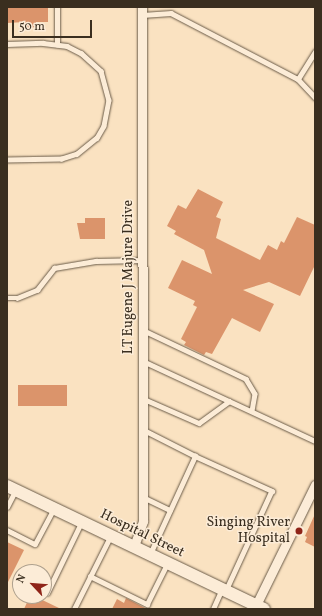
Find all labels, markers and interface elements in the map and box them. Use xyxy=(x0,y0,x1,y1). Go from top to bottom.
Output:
scale bar xyxy=(14,12,94,38)
text: 50 m xyxy=(19,19,45,35)
street label: LT Eugene J Majure Drive xyxy=(121,200,137,354)
street label: Hospital Street xyxy=(97,506,187,562)
place label: Singing River Hospital xyxy=(206,515,290,548)
marker: Singing River Hospital xyxy=(293,525,305,537)
north arrow xyxy=(12,564,52,604)
text: N xyxy=(13,572,30,586)

